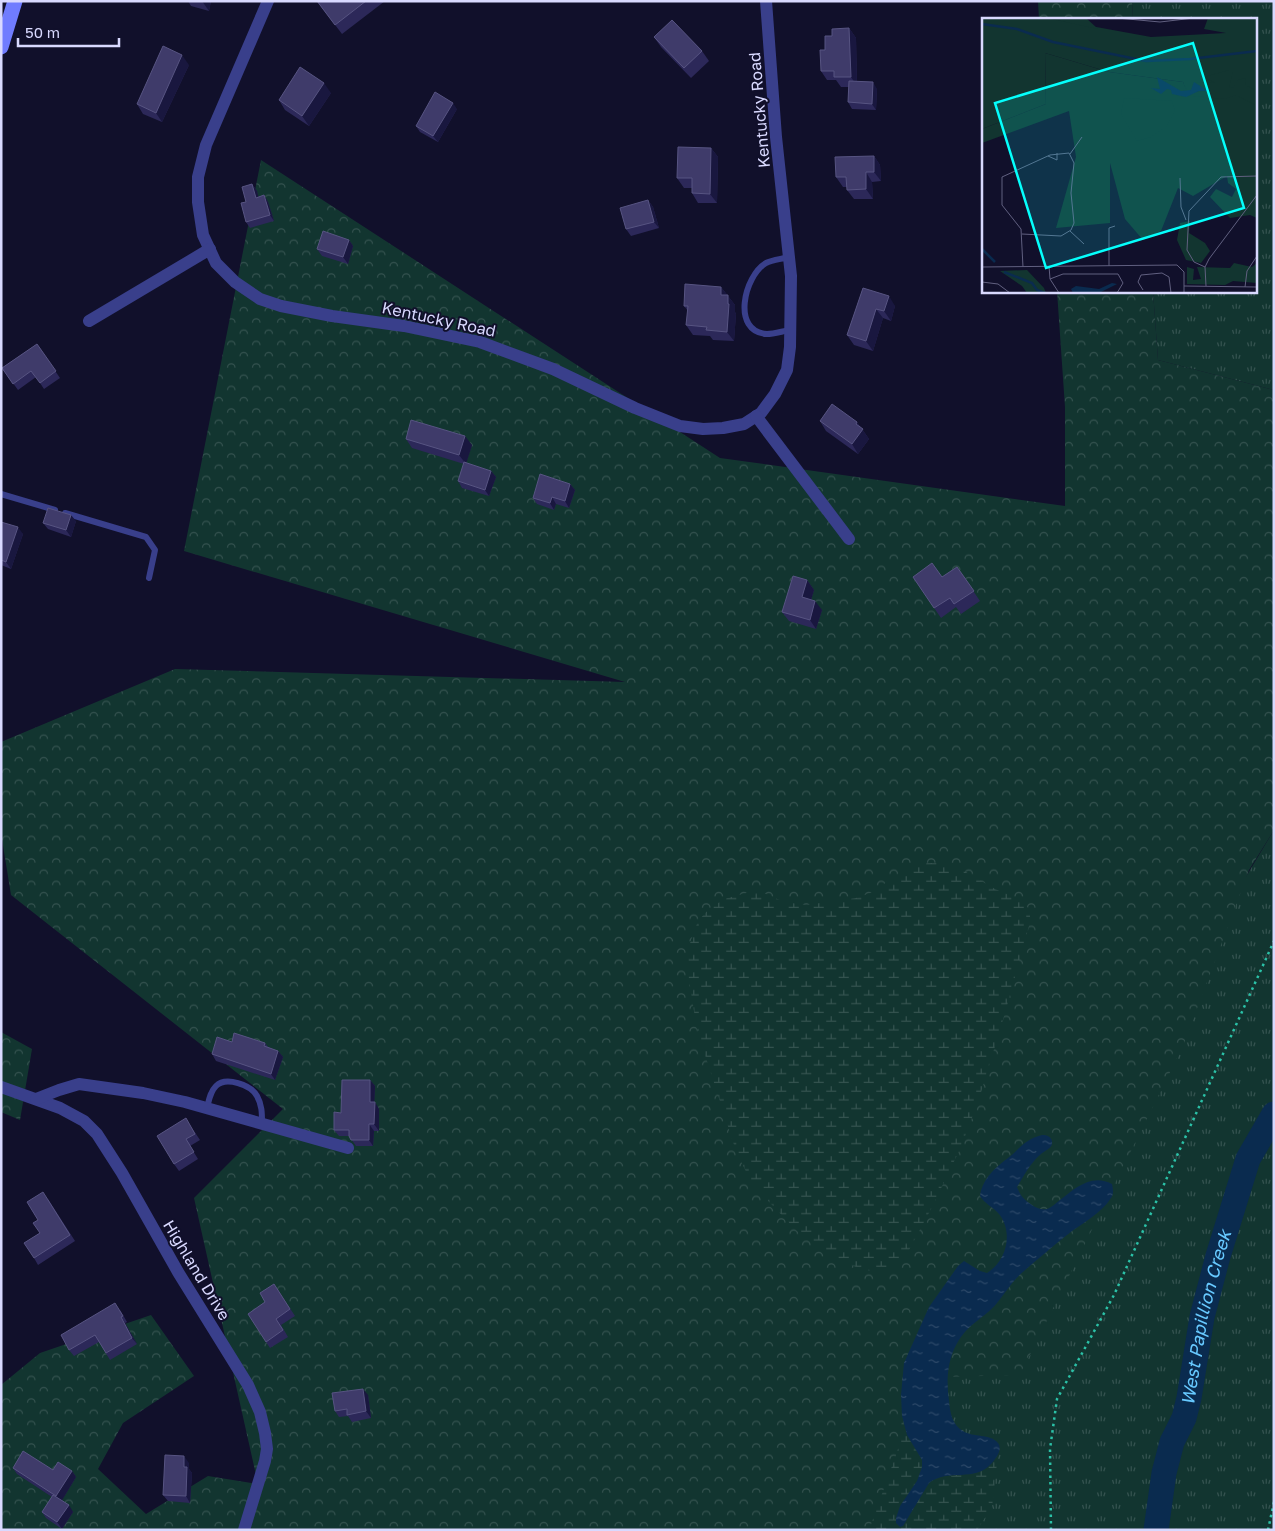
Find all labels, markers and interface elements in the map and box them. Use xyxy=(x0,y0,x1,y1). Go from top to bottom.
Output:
scale bar xyxy=(18,15,119,47)
inset map xyxy=(982,18,1258,292)
text: 50 m xyxy=(25,23,60,41)
street label: Kentucky Road xyxy=(744,51,774,169)
street label: Kentucky Road xyxy=(380,297,498,341)
street label: Highland Drive xyxy=(159,1216,235,1324)
water label: West Papillion Creek xyxy=(1176,1226,1236,1407)

